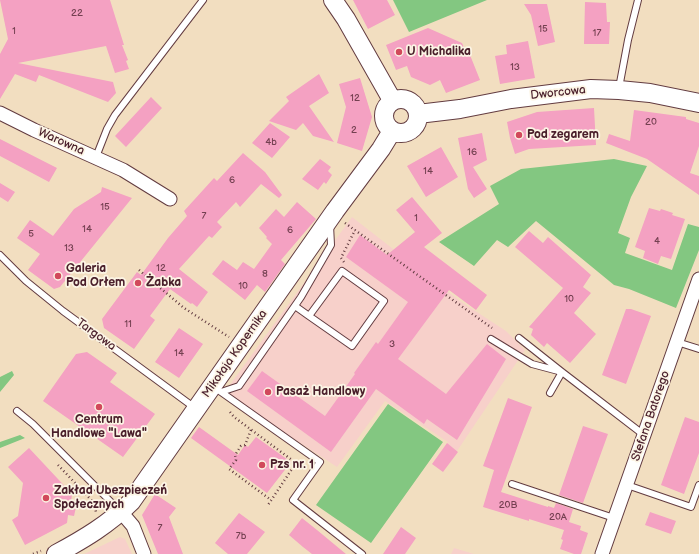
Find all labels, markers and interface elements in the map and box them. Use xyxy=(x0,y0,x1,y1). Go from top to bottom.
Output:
house number: 22 xyxy=(71,7,83,19)
house number: 15 xyxy=(538,23,548,35)
house number: 1 xyxy=(12,25,16,37)
house number: 17 xyxy=(593,27,601,39)
place label: U Michalika xyxy=(407,45,471,59)
marker: U Michalika xyxy=(394,47,404,57)
house number: 13 xyxy=(510,61,520,73)
street label: Dworcowa xyxy=(530,83,586,103)
house number: 12 xyxy=(350,92,360,104)
house number: 20 xyxy=(645,116,657,128)
house number: 2 xyxy=(351,124,357,136)
street label: Warowna xyxy=(35,125,87,159)
place label: Pod zegarem xyxy=(527,128,599,142)
marker: Pod zegarem xyxy=(514,130,524,140)
house number: 4b xyxy=(265,136,277,148)
house number: 16 xyxy=(467,146,477,158)
house number: 14 xyxy=(423,165,433,177)
house number: 6 xyxy=(229,174,235,186)
house number: 15 xyxy=(100,201,110,213)
house number: 7 xyxy=(202,210,206,222)
house number: 1 xyxy=(414,212,418,224)
house number: 14 xyxy=(82,223,92,235)
house number: 6 xyxy=(287,224,293,236)
house number: 5 xyxy=(28,228,34,240)
house number: 4 xyxy=(654,235,660,247)
house number: 13 xyxy=(64,242,74,254)
place label: Galeria Pod Orłem xyxy=(66,262,125,290)
house number: 12 xyxy=(156,262,166,274)
house number: 8 xyxy=(262,268,268,280)
marker: Galeria Pod Orłem xyxy=(53,271,63,281)
place label: Żabka xyxy=(146,276,181,290)
marker: Żabka xyxy=(133,278,143,288)
house number: 10 xyxy=(238,280,248,292)
house number: 10 xyxy=(564,293,574,305)
street label: Mikołaja Kopernika xyxy=(199,307,271,401)
street label: Targowa xyxy=(73,316,119,354)
house number: 11 xyxy=(124,318,132,330)
house number: 3 xyxy=(389,338,395,350)
house number: 14 xyxy=(174,347,184,359)
street label: Stefana Batorego xyxy=(629,369,673,463)
place label: Pasaż Handlowy xyxy=(276,385,365,399)
marker: Pasaż Handlowy xyxy=(263,387,273,397)
marker: Centrum Handlowe "Lawa" xyxy=(94,402,104,412)
place label: Centrum Handlowe "Lawa" xyxy=(51,413,147,441)
place label: Pzs nr. 1 xyxy=(270,458,314,472)
marker: Pzs nr. 1 xyxy=(257,460,267,470)
place label: Zakład Ubezpieczeń Społecznych xyxy=(54,484,167,512)
marker: Zakład Ubezpieczeń Społecznych xyxy=(41,493,51,503)
house number: 20B xyxy=(499,499,517,511)
house number: 20A xyxy=(549,511,567,523)
house number: 7 xyxy=(158,522,162,534)
house number: 7b xyxy=(236,530,246,542)

